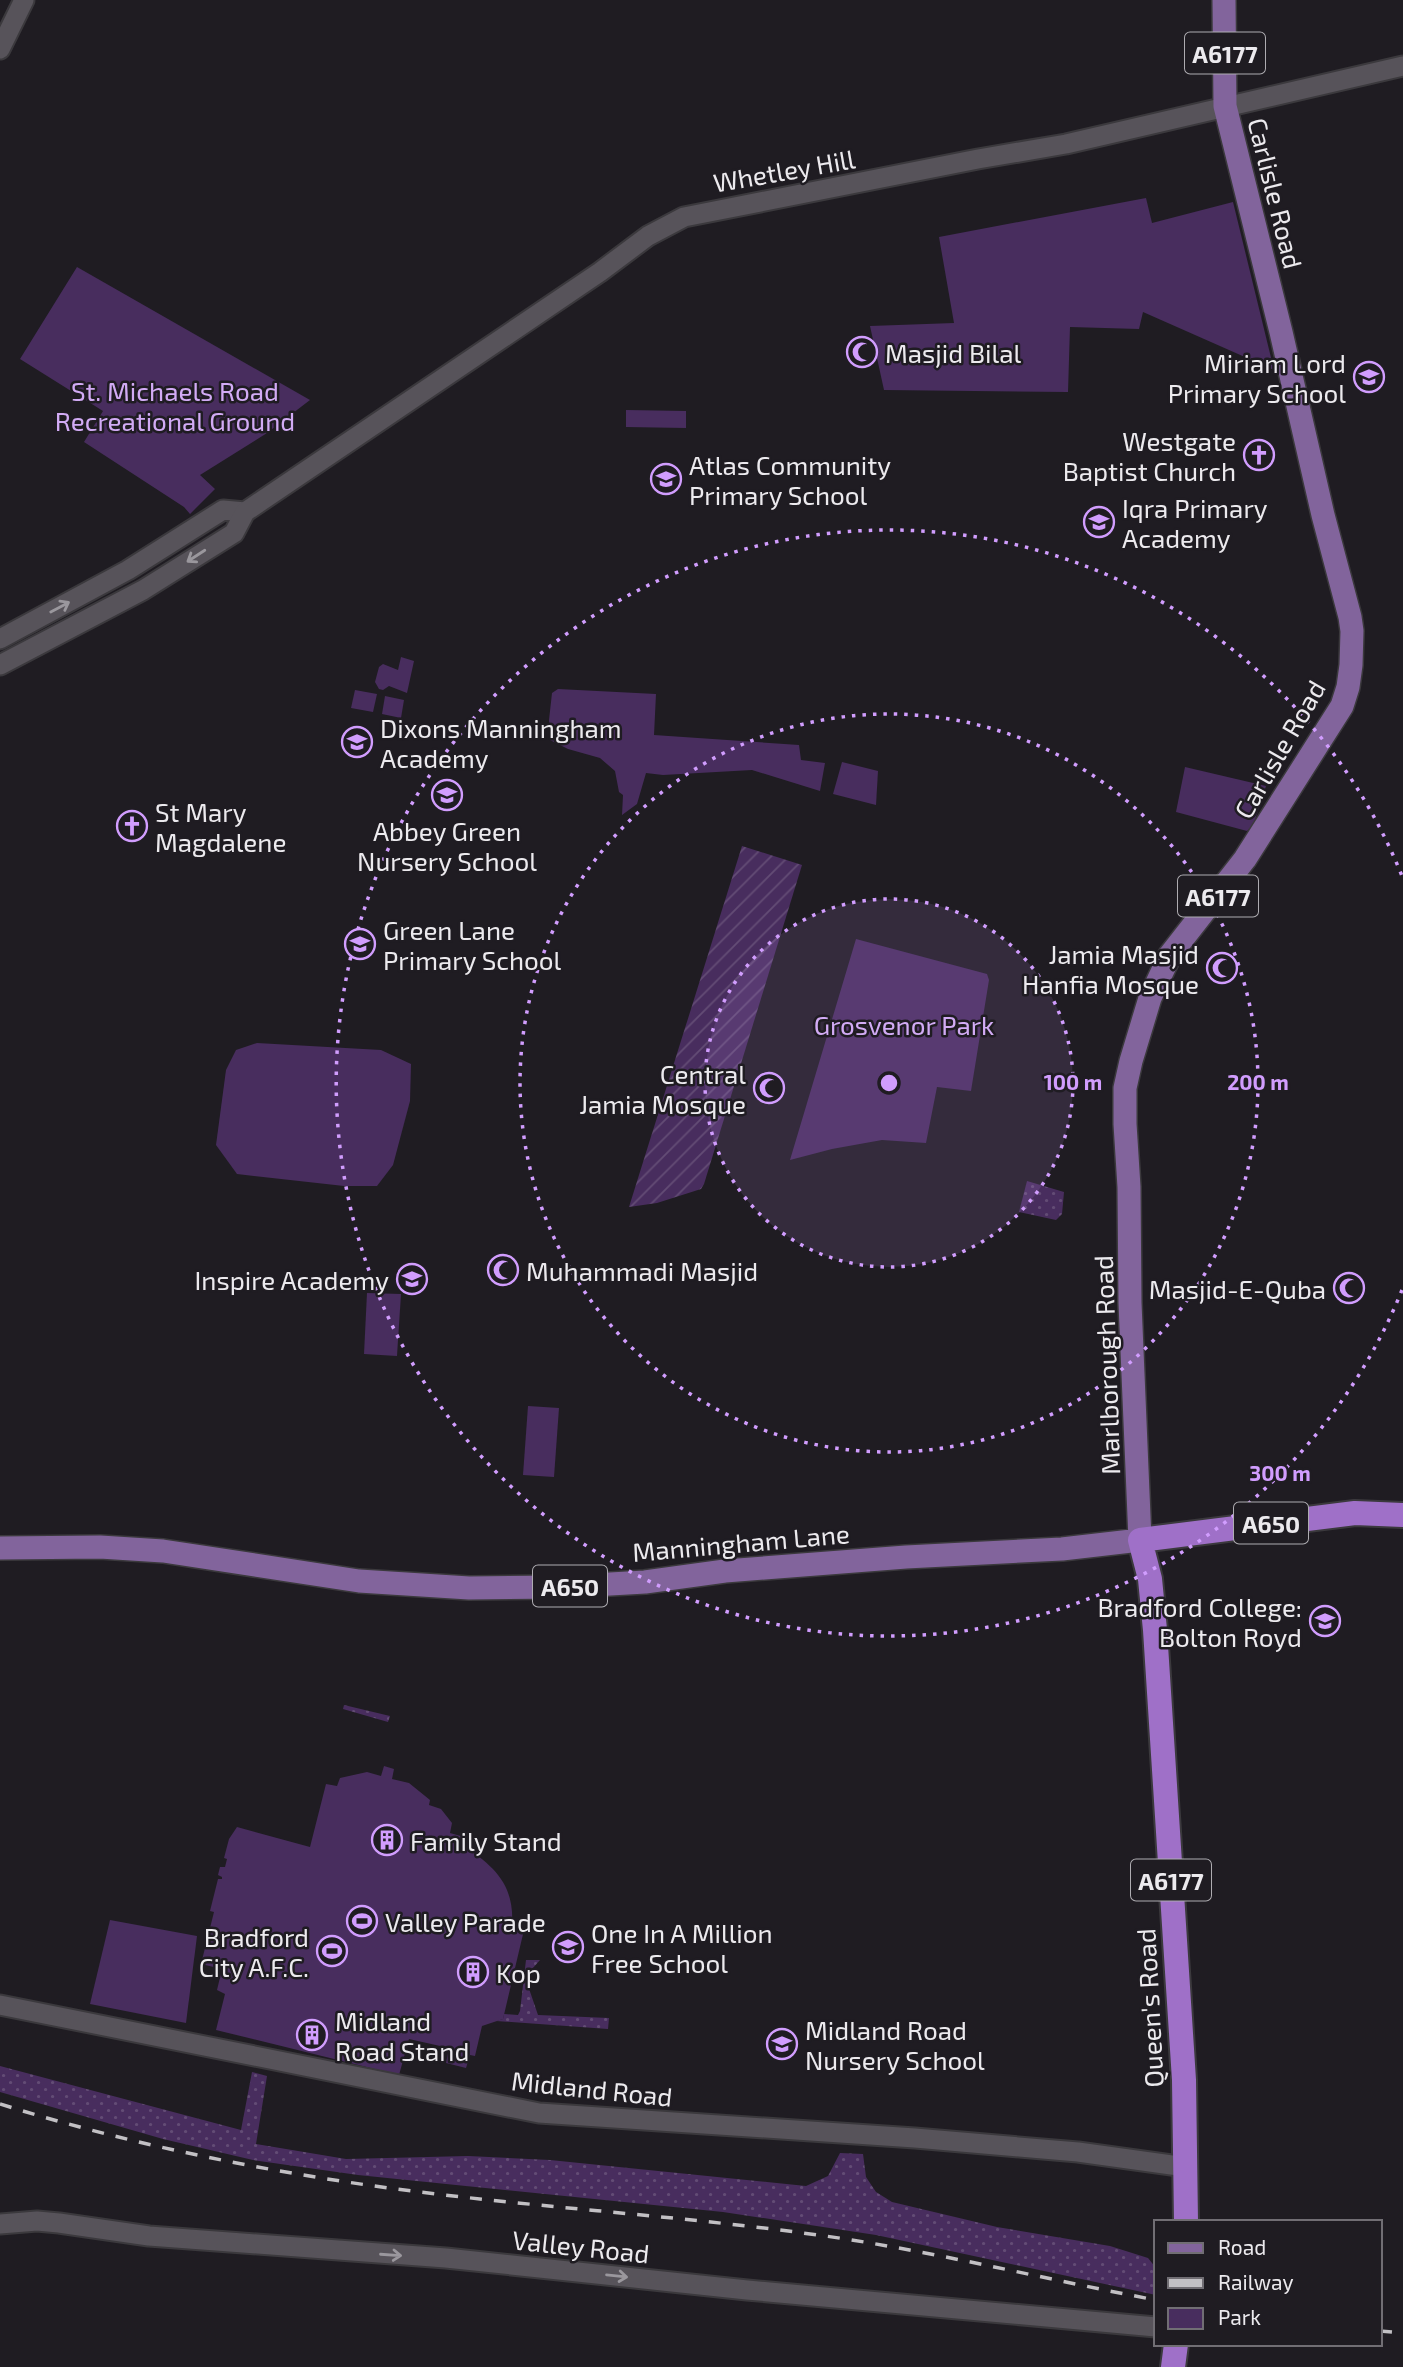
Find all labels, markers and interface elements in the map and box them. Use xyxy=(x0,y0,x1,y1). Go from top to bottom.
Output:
road number: A6177 xyxy=(1185,32,1265,74)
street label: Carlisle Road xyxy=(1242,114,1310,272)
street label: Whetley Hill xyxy=(711,142,858,198)
mosque icon: Masjid Bilal xyxy=(845,335,879,369)
place label: Masjid Bilal xyxy=(885,337,1021,368)
place label: Miriam Lord Primary School xyxy=(1168,347,1346,408)
school or university icon: Miriam Lord Primary School xyxy=(1352,360,1386,394)
park label: St. Michaels Road Recreational Ground xyxy=(55,375,295,436)
place label: Westgate Baptist Church xyxy=(1063,425,1236,486)
church icon: Westgate Baptist Church xyxy=(1242,438,1276,472)
place label: Atlas Community Primary School xyxy=(689,449,891,510)
school or university icon: Atlas Community Primary School xyxy=(649,462,683,496)
place label: Iqra Primary Academy xyxy=(1122,492,1268,553)
school or university icon: Iqra Primary Academy xyxy=(1082,505,1116,539)
one-way arrow xyxy=(187,550,207,564)
one-way arrow xyxy=(49,600,70,613)
street label: Carlisle Road xyxy=(1227,674,1331,824)
place label: Dixons Manningham Academy xyxy=(380,712,622,773)
school or university icon: Dixons Manningham Academy xyxy=(340,725,374,759)
school or university icon: Abbey Green Nursery School xyxy=(430,778,464,812)
place label: St Mary Magdalene xyxy=(155,796,286,857)
church icon: St Mary Magdalene xyxy=(115,809,149,843)
place label: Abbey Green Nursery School xyxy=(357,815,537,876)
road number: A6177 xyxy=(1178,876,1258,916)
place label: Green Lane Primary School xyxy=(383,914,562,975)
school or university icon: Green Lane Primary School xyxy=(343,927,377,961)
place label: Jamia Masjid Hanfia Mosque xyxy=(1022,938,1199,999)
mosque icon: Jamia Masjid Hanfia Mosque xyxy=(1205,951,1239,985)
park label: Grosvenor Park xyxy=(814,1009,994,1040)
place label: Central Jamia Mosque xyxy=(579,1058,746,1119)
text: 100 m xyxy=(1044,1069,1102,1094)
text: 200 m xyxy=(1227,1069,1289,1094)
mosque icon: Central Jamia Mosque xyxy=(752,1071,786,1105)
centre of rings xyxy=(877,1071,901,1095)
mosque icon: Muhammadi Masjid xyxy=(486,1253,520,1287)
place label: Muhammadi Masjid xyxy=(526,1255,758,1286)
street label: Marlborough Road xyxy=(1087,1255,1125,1475)
school or university icon: Inspire Academy xyxy=(395,1262,429,1296)
place label: Inspire Academy xyxy=(195,1264,389,1295)
mosque icon: Masjid-E-Quba xyxy=(1332,1271,1366,1305)
place label: Masjid-E-Quba xyxy=(1149,1273,1326,1304)
text: 300 m xyxy=(1249,1460,1311,1485)
road number: A650 xyxy=(1234,1503,1308,1544)
street label: Manningham Lane xyxy=(631,1517,851,1567)
road number: A650 xyxy=(533,1566,607,1606)
place label: Bradford College: Bolton Royd xyxy=(1097,1591,1302,1652)
school or university icon: Bradford College: Bolton Royd xyxy=(1308,1604,1342,1638)
building icon: Family Stand xyxy=(370,1823,404,1857)
place label: Family Stand xyxy=(410,1825,562,1856)
road number: A6177 xyxy=(1131,1859,1211,1900)
sports icon: Valley Parade xyxy=(345,1904,379,1938)
place label: Valley Parade xyxy=(385,1906,546,1937)
place label: One In A Million Free School xyxy=(591,1917,773,1978)
place label: Bradford City A.F.C. xyxy=(199,1921,309,1982)
street label: Queen's Road xyxy=(1129,1928,1169,2088)
school or university icon: One In A Million Free School xyxy=(551,1930,585,1964)
sports icon: Bradford City A.F.C. xyxy=(315,1934,349,1968)
building icon: Kop xyxy=(456,1955,490,1989)
place label: Kop xyxy=(496,1957,541,1988)
place label: Midland Road Stand xyxy=(335,2005,469,2066)
place label: Midland Road Nursery School xyxy=(805,2014,985,2075)
building icon: Midland Road Stand xyxy=(295,2018,329,2052)
school or university icon: Midland Road Nursery School xyxy=(765,2027,799,2061)
street label: Midland Road xyxy=(510,2064,674,2112)
legend xyxy=(1154,2220,1382,2346)
street label: Valley Road xyxy=(511,2223,651,2269)
text: Road xyxy=(1218,2234,1266,2259)
one-way arrow xyxy=(379,2249,402,2262)
text: Railway xyxy=(1218,2269,1294,2294)
one-way arrow xyxy=(605,2270,628,2283)
text: Park xyxy=(1218,2304,1261,2329)

